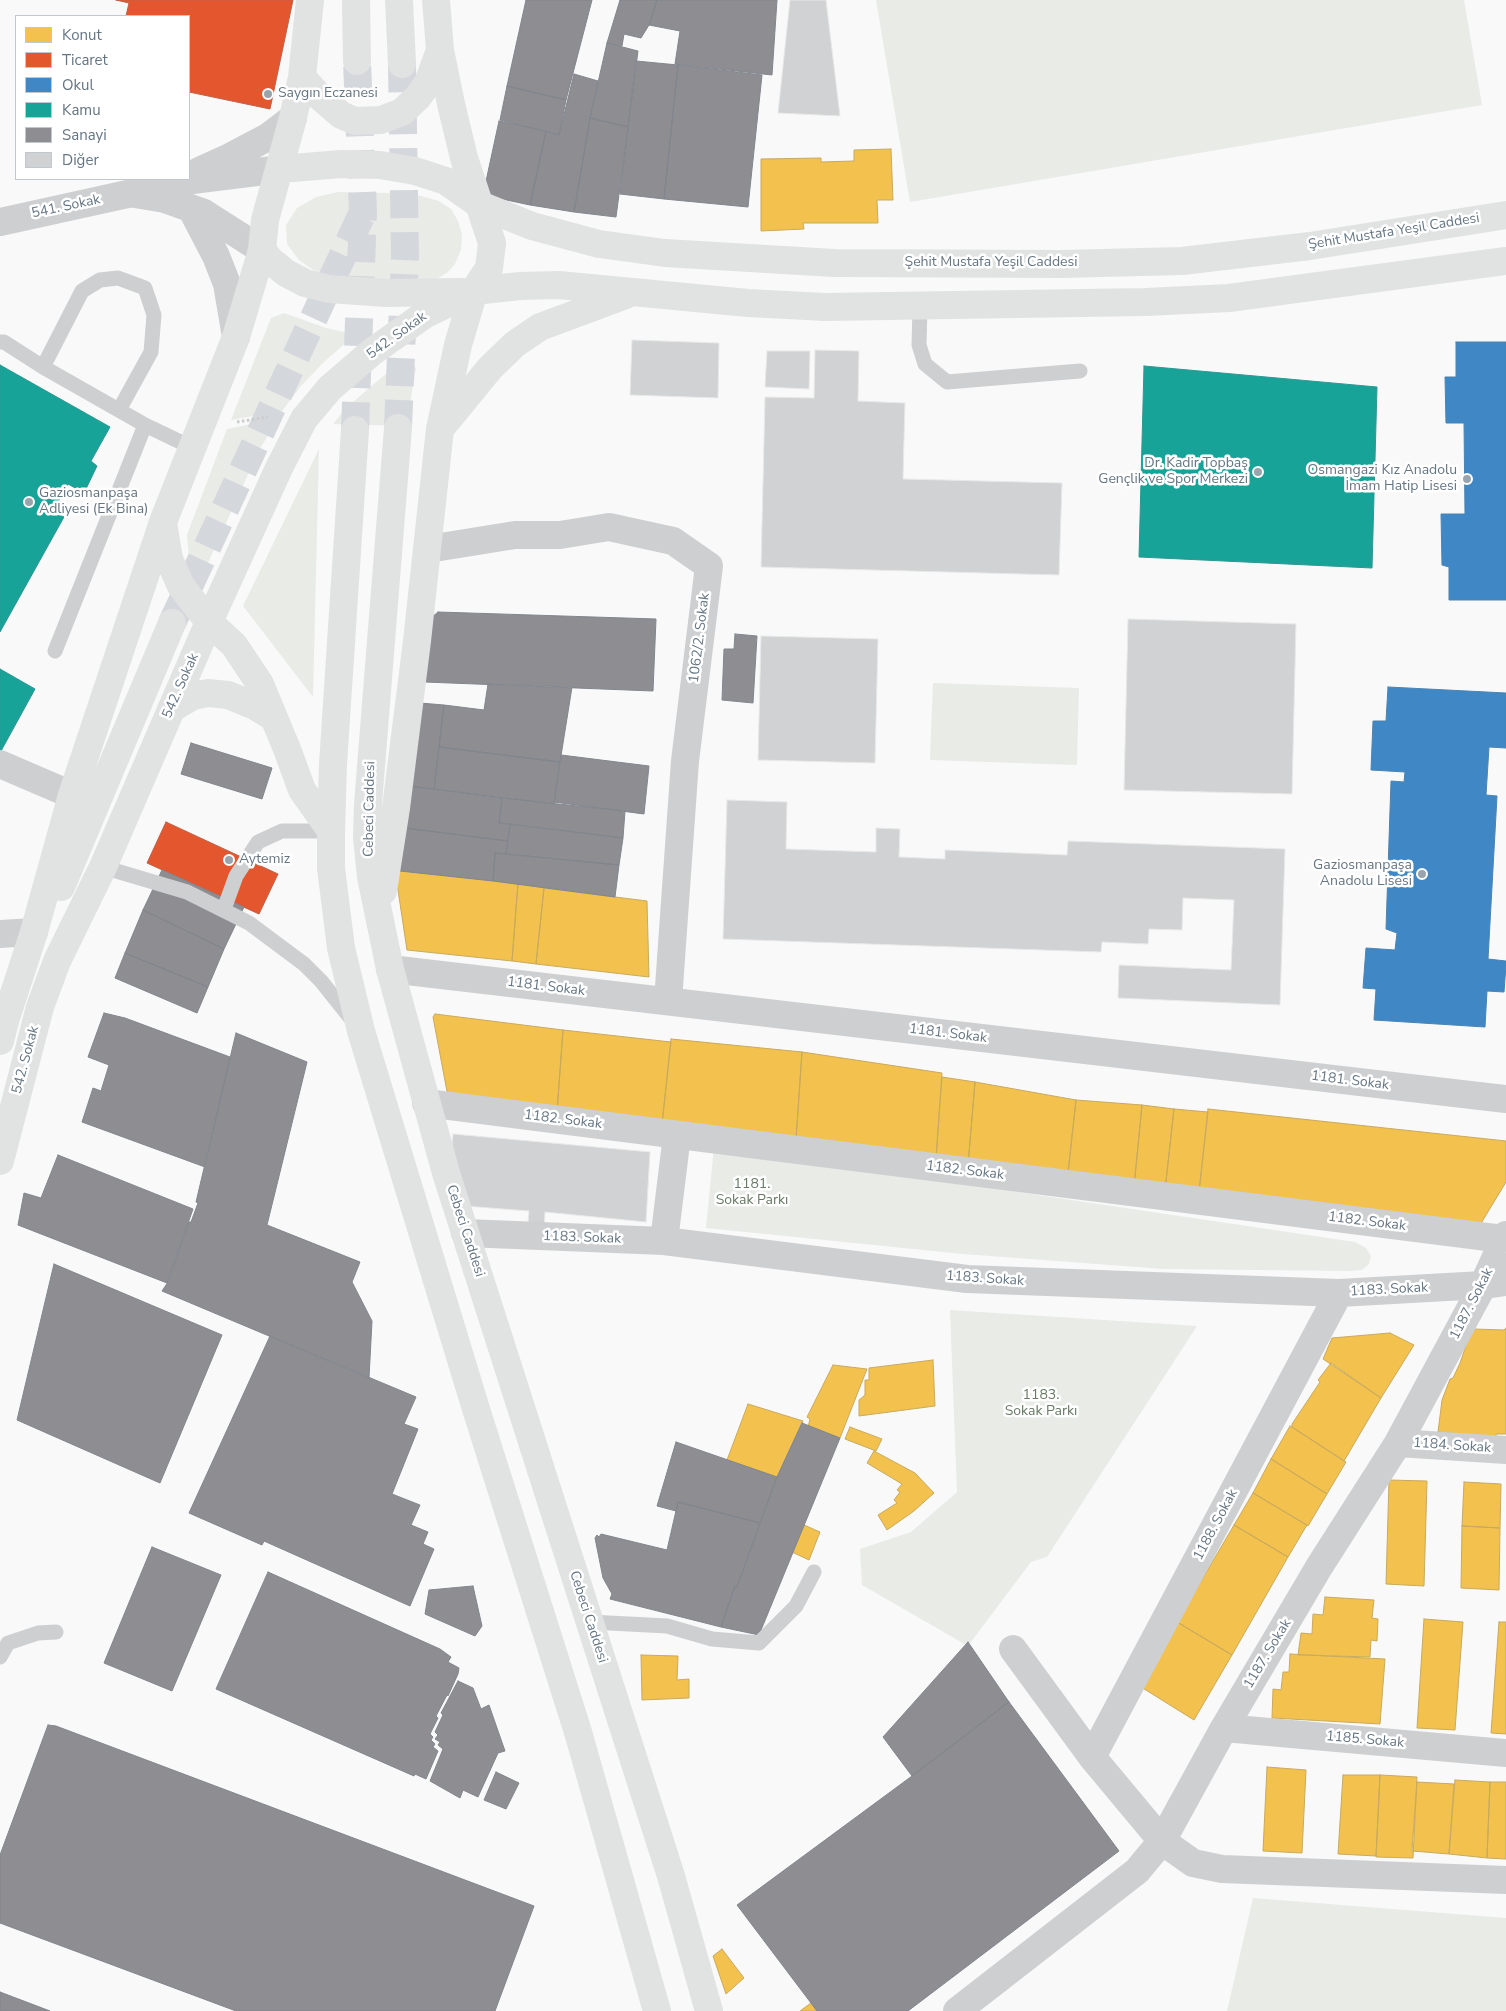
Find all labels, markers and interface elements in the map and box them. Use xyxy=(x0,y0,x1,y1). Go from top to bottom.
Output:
legend xyxy=(15,15,190,180)
text: Konut xyxy=(62,25,102,45)
text: Ticaret xyxy=(62,50,108,70)
text: Okul xyxy=(62,75,94,95)
place label: Saygın Eczanesi xyxy=(278,86,378,102)
marker: Saygın Eczanesi xyxy=(262,88,274,100)
text: Kamu xyxy=(62,100,101,120)
text: Sanayi xyxy=(62,125,107,145)
text: Diğer xyxy=(62,150,99,170)
street label: 541. Sokak xyxy=(30,192,102,222)
street label: Şehit Mustafa Yeşil Caddesi xyxy=(1307,210,1481,254)
street label: Şehit Mustafa Yeşil Caddesi xyxy=(905,255,1077,271)
street label: 542. Sokak xyxy=(364,309,430,363)
place label: Dr. Kadir Topbaş Gençlik ve Spor Merkezi xyxy=(1098,456,1248,488)
place label: Osmangazi Kız Anadolu İmam Hatip Lisesi xyxy=(1308,463,1457,496)
marker: Dr. Kadir Topbaş Gençlik ve Spor Merkezi xyxy=(1252,466,1264,478)
marker: Osmangazi Kız Anadolu İmam Hatip Lisesi xyxy=(1461,473,1473,485)
place label: Gaziosmanpaşa Adliyesi (Ek Bina) xyxy=(39,486,149,518)
marker: Gaziosmanpaşa Adliyesi (Ek Bina) xyxy=(23,496,35,508)
street label: 1062/2. Sokak xyxy=(686,592,714,684)
street label: 542. Sokak xyxy=(159,651,203,721)
street label: Cebeci Caddesi xyxy=(361,761,379,857)
place label: Aytemiz xyxy=(239,852,290,868)
marker: Aytemiz xyxy=(223,854,235,866)
place label: Gaziosmanpaşa Anadolu Lisesi xyxy=(1313,858,1412,890)
marker: Gaziosmanpaşa Anadolu Lisesi xyxy=(1416,868,1428,880)
street label: 1181. Sokak xyxy=(506,974,586,1000)
street label: 1181. Sokak xyxy=(908,1021,988,1047)
street label: 542. Sokak xyxy=(9,1024,43,1096)
street label: 1181. Sokak xyxy=(1310,1068,1390,1094)
street label: 1182. Sokak xyxy=(523,1107,603,1133)
street label: 1182. Sokak xyxy=(925,1158,1005,1184)
park label: 1181. Sokak Parkı xyxy=(716,1177,788,1210)
street label: Cebeci Caddesi xyxy=(442,1183,488,1279)
street label: 1182. Sokak xyxy=(1327,1209,1407,1235)
street label: 1183. Sokak xyxy=(543,1228,621,1248)
street label: 1187. Sokak xyxy=(1447,1265,1497,1343)
street label: 1183. Sokak xyxy=(945,1268,1025,1290)
street label: 1183. Sokak xyxy=(1350,1280,1428,1300)
park label: 1183. Sokak Parkı xyxy=(1005,1388,1077,1420)
street label: 1184. Sokak xyxy=(1412,1435,1492,1457)
street label: 1188. Sokak xyxy=(1190,1487,1242,1563)
street label: Cebeci Caddesi xyxy=(565,1569,611,1665)
street label: 1187. Sokak xyxy=(1241,1616,1295,1692)
street label: 1185. Sokak xyxy=(1325,1728,1405,1752)

